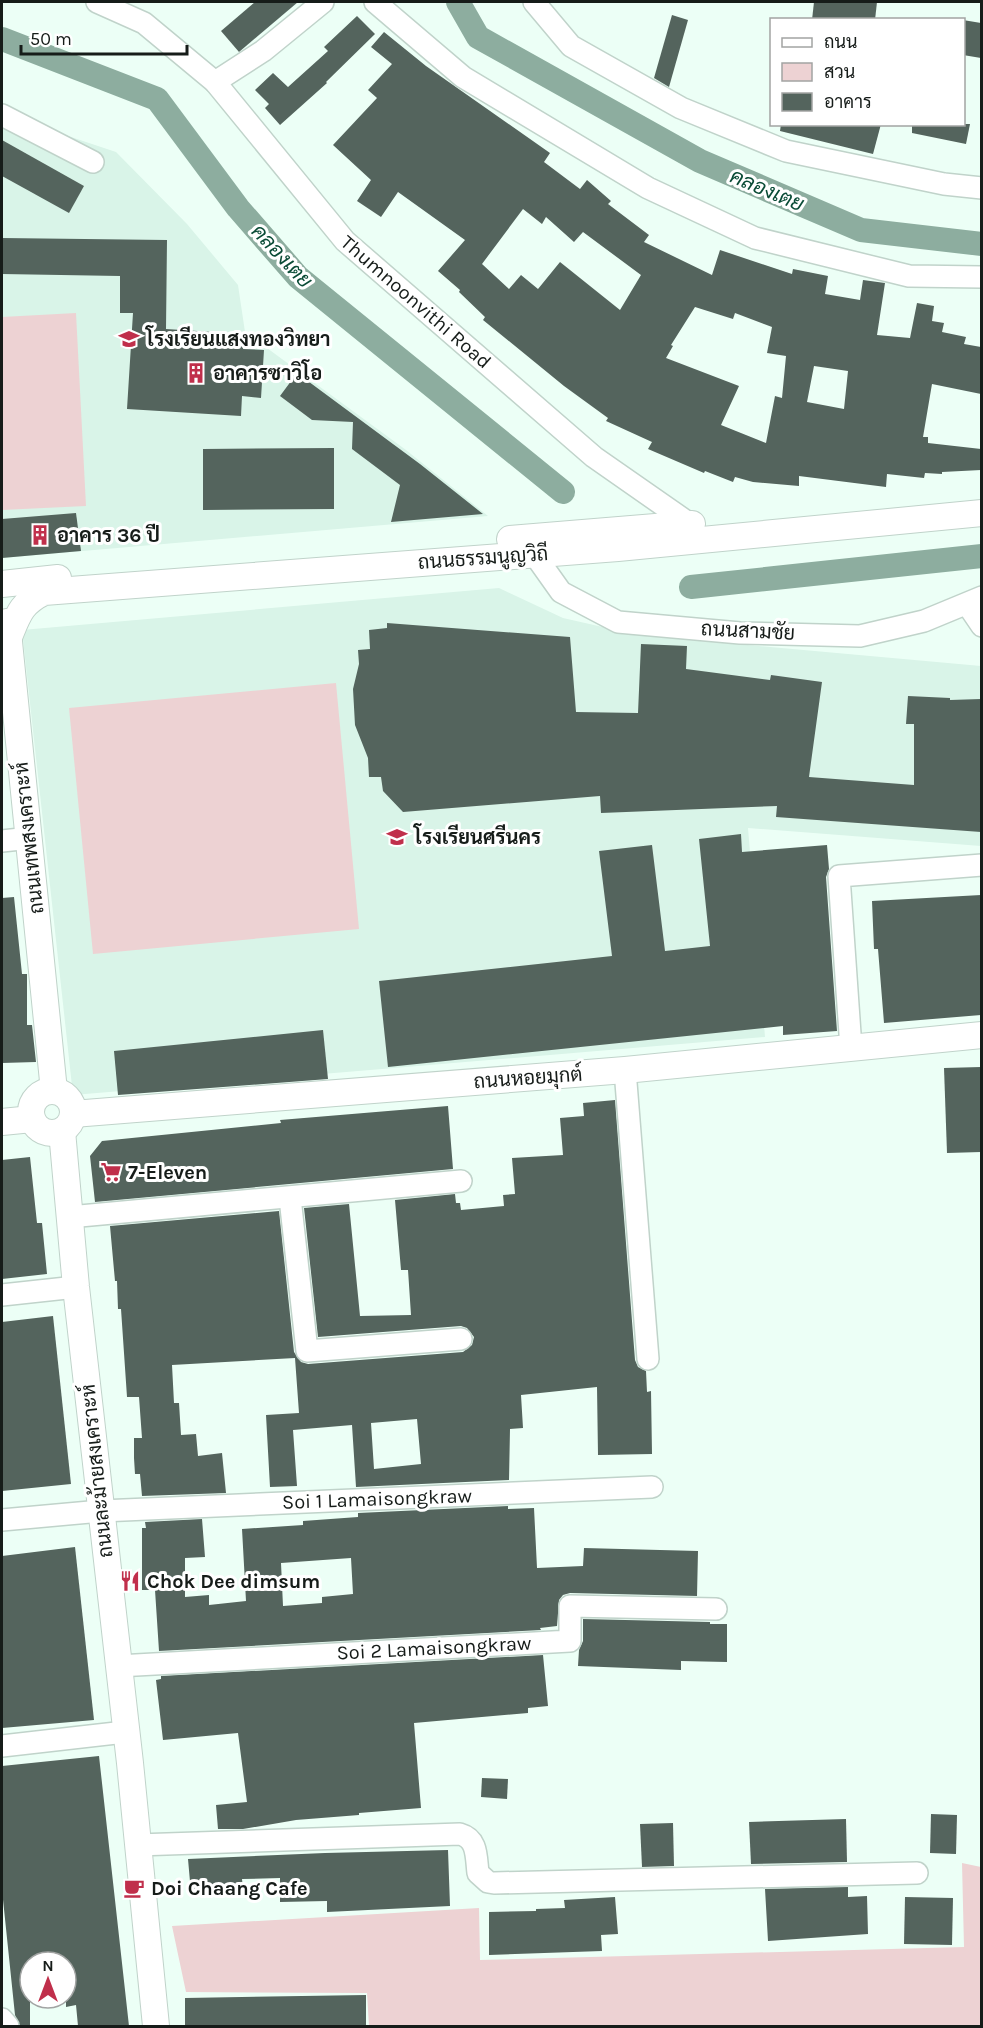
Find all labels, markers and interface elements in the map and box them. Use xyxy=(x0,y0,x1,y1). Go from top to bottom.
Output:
scale bar xyxy=(21,18,188,56)
legend xyxy=(770,18,965,126)
text: 50 m xyxy=(30,28,72,50)
text: ถนน xyxy=(824,31,857,53)
text: สวน xyxy=(824,61,855,83)
text: อาคาร xyxy=(824,91,872,113)
water label: คลองเตย xyxy=(726,164,808,216)
water label: คลองเตย xyxy=(247,219,317,293)
street label: Thumnoonvithi Road xyxy=(336,231,496,373)
place label: โรงเรียนแสงทองวิทยา xyxy=(145,325,330,351)
school or university icon: โรงเรียนแสงทองวิทยา xyxy=(117,327,141,351)
place label: อาคารซาวิโอ xyxy=(213,359,322,385)
building icon: อาคารซาวิโอ xyxy=(184,361,208,385)
building icon: อาคาร 36 ปี xyxy=(28,523,52,547)
place label: อาคาร 36 ปี xyxy=(57,523,160,547)
street label: ถนนธรรมนูญวิถี xyxy=(417,540,549,577)
street label: ถนนสามชัย xyxy=(700,616,796,645)
street label: ถนนเทพสงเคราะห์ xyxy=(7,761,48,915)
place label: โรงเรียนศรีนคร xyxy=(413,823,541,849)
school or university icon: โรงเรียนศรีนคร xyxy=(385,825,409,849)
street label: ถนนหอยมุกต์ xyxy=(473,1060,583,1095)
supermarket icon: 7-Eleven xyxy=(99,1160,123,1184)
place label: 7-Eleven xyxy=(128,1161,207,1184)
street label: ถนนละม้ายสงเคราะห์ xyxy=(73,1383,118,1559)
street label: Soi 1 Lamaisongkraw xyxy=(282,1484,473,1514)
restaurant icon: Chok Dee dimsum xyxy=(118,1569,142,1593)
place label: Chok Dee dimsum xyxy=(147,1570,320,1593)
street label: Soi 2 Lamaisongkraw xyxy=(336,1631,532,1665)
cafe icon: Doi Chaang Cafe xyxy=(122,1876,146,1900)
place label: Doi Chaang Cafe xyxy=(151,1877,308,1900)
north arrow xyxy=(18,1950,78,2010)
text: N xyxy=(42,1956,54,1975)

